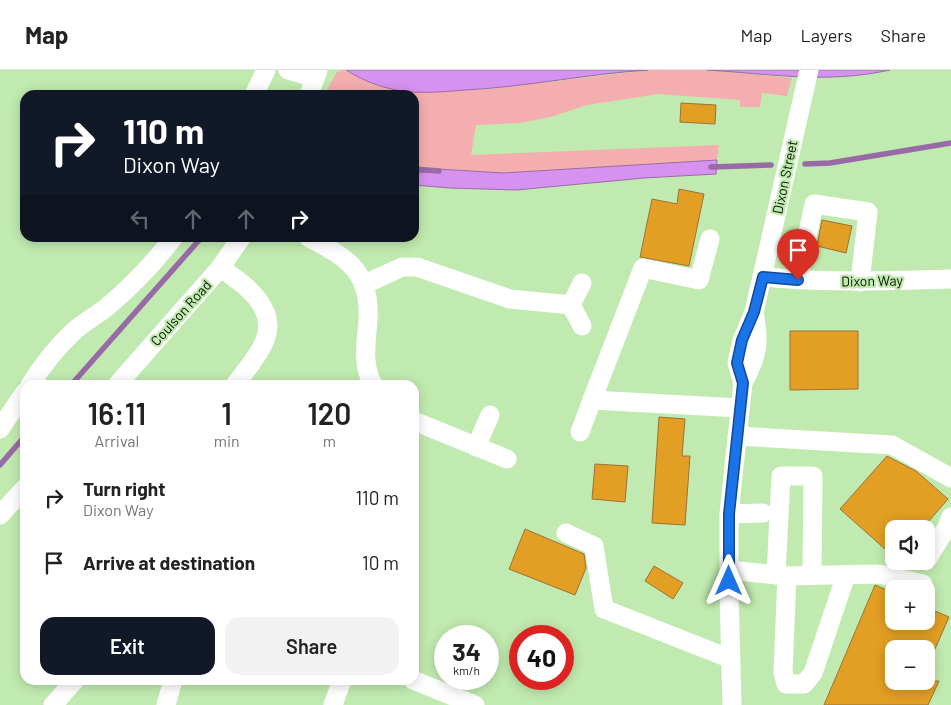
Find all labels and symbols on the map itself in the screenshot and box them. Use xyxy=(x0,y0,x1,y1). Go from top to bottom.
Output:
street label: Dixon Street xyxy=(768,139,801,215)
pin xyxy=(777,229,819,280)
street label: Dixon Way xyxy=(841,271,904,290)
street label: Coulson Road xyxy=(147,276,215,349)
position arrow xyxy=(702,554,754,606)
speed limit sign: 40 xyxy=(509,625,574,690)

